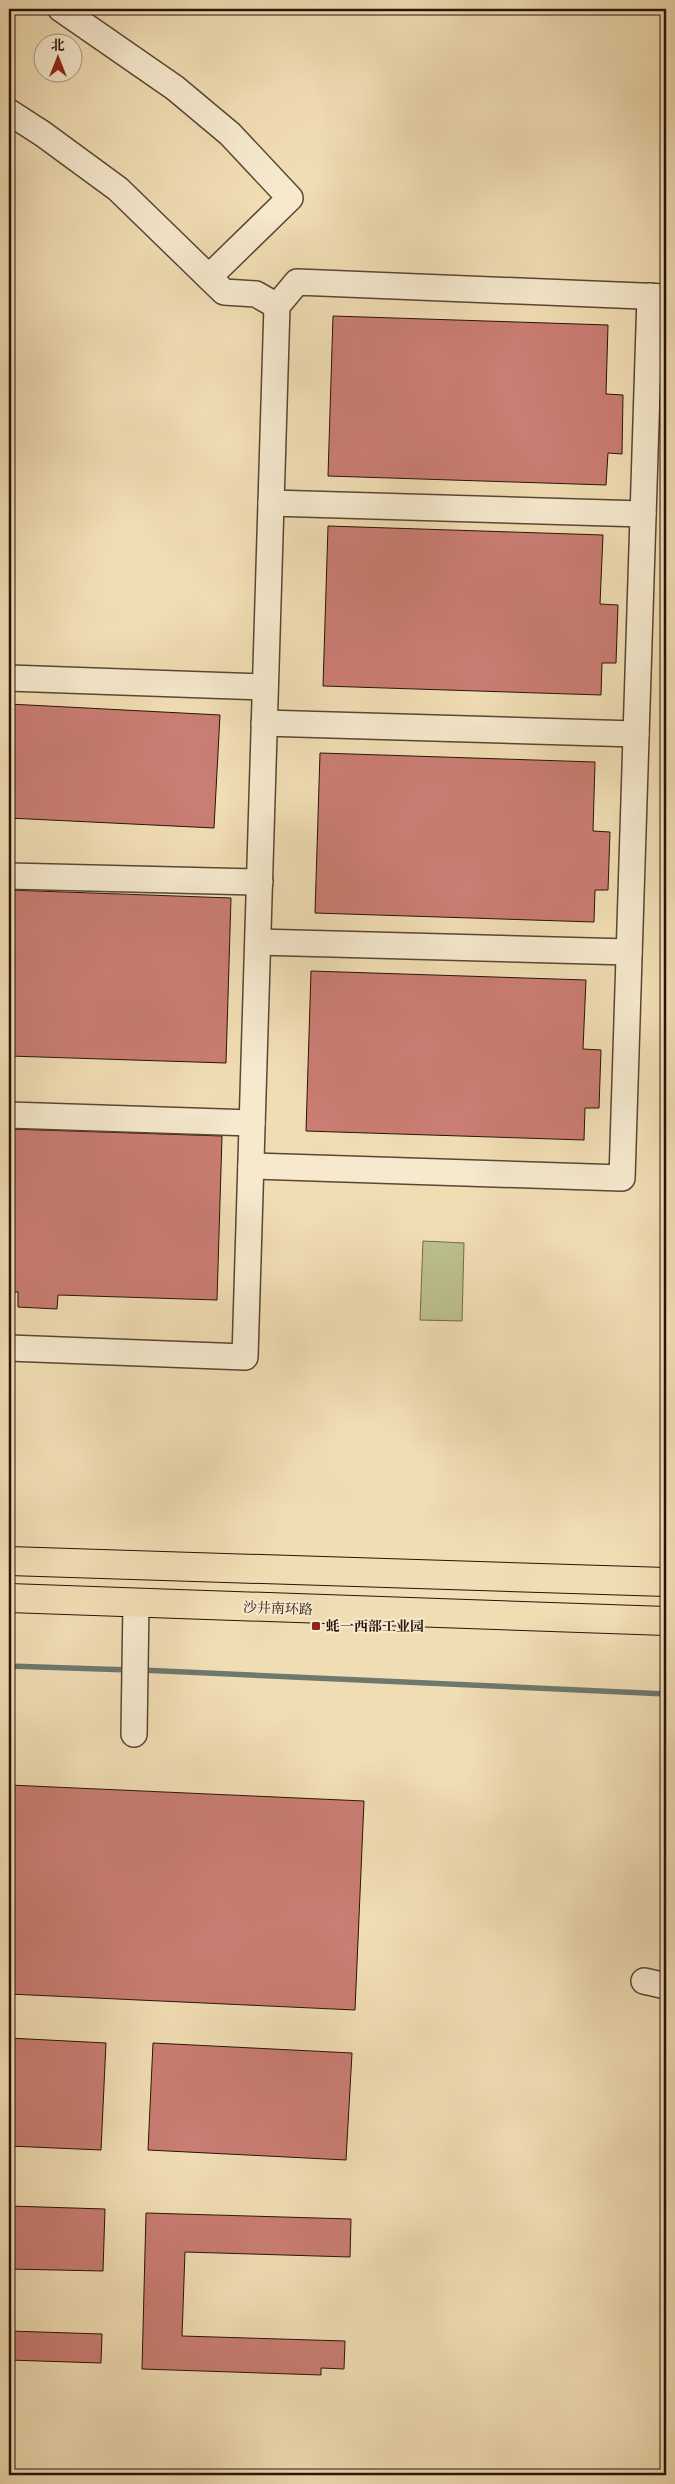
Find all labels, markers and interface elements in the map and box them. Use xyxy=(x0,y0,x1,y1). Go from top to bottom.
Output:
north arrow xyxy=(32,32,82,82)
text: 北 xyxy=(51,36,65,54)
street label: 沙井南环路 xyxy=(243,1598,313,1618)
place label: 蚝一西部工业园 xyxy=(326,1617,424,1635)
marker: 蚝一西部工业园 xyxy=(310,1620,322,1632)

